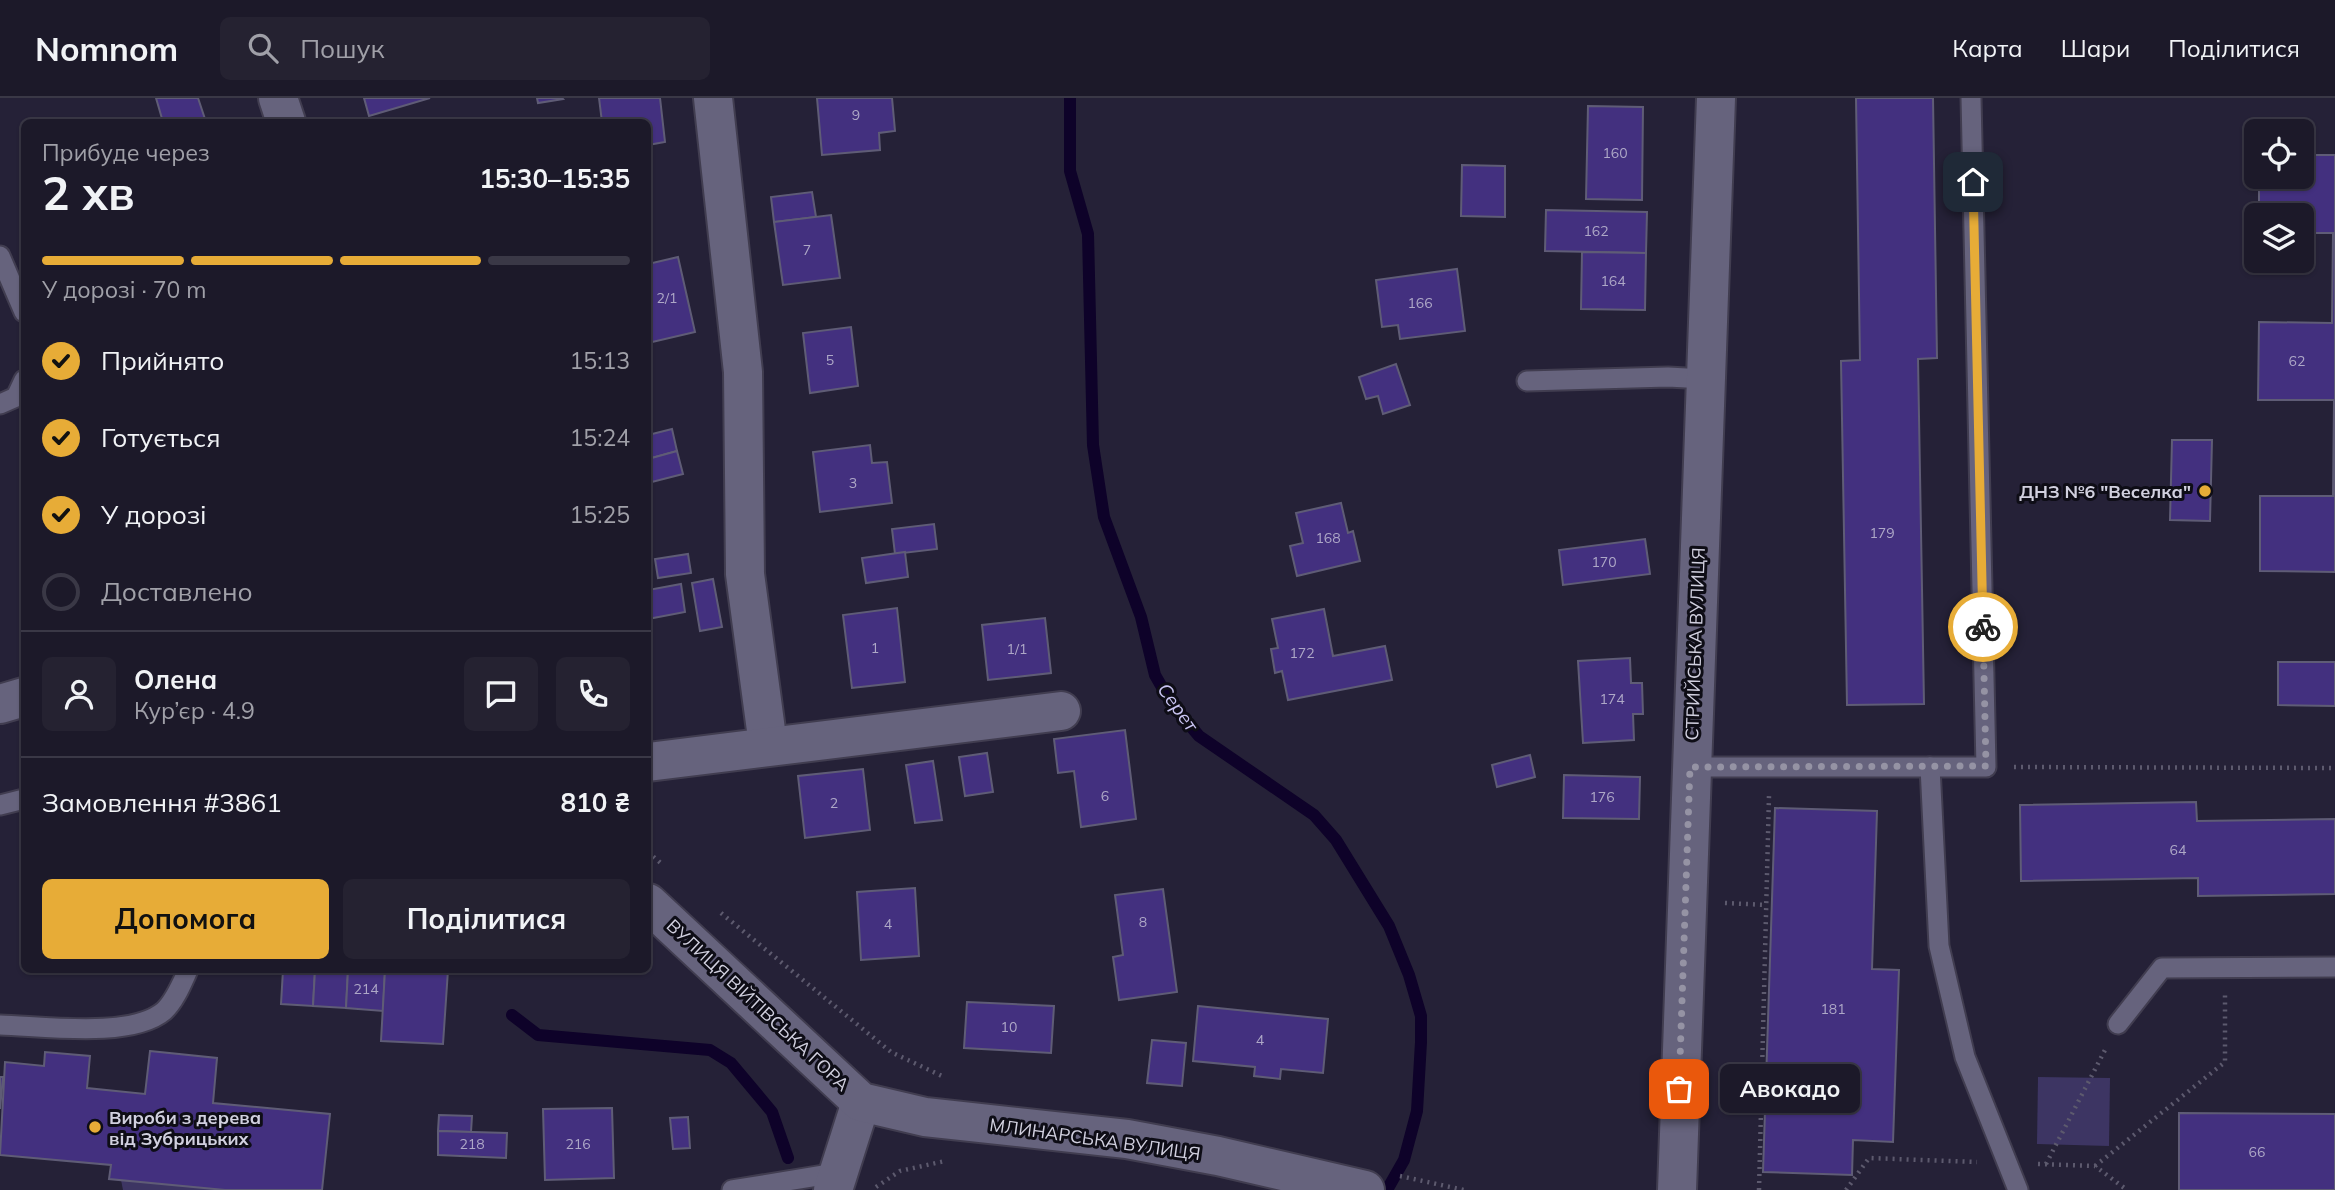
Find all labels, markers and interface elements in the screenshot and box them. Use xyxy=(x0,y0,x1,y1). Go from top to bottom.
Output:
search box xyxy=(220,17,710,80)
text: Nomnom xyxy=(35,28,178,69)
icon: search xyxy=(244,29,282,67)
text: Пошук xyxy=(300,32,385,65)
text: Карта xyxy=(1952,33,2023,63)
text: Шари xyxy=(2061,33,2130,63)
text: Поділитися xyxy=(2168,33,2300,63)
house number: 9 xyxy=(852,106,860,124)
map controls xyxy=(2244,119,2314,273)
button: locate xyxy=(2244,119,2314,189)
text: Прибуде через xyxy=(42,138,210,167)
house number: 160 xyxy=(1602,144,1628,162)
pin xyxy=(1943,152,2003,212)
text: 15:30–15:35 xyxy=(479,162,630,195)
icon: home xyxy=(1954,163,1992,201)
text: 2 хв xyxy=(42,164,135,222)
button: layers xyxy=(2244,203,2314,273)
house number: 162 xyxy=(1583,222,1609,240)
house number: 7 xyxy=(803,241,811,259)
house number: 164 xyxy=(1600,272,1626,290)
text: У дорозі · 70 m xyxy=(42,275,207,304)
house number: 2/1 xyxy=(657,289,677,307)
house number: 166 xyxy=(1407,294,1433,312)
icon: check xyxy=(42,342,80,380)
text: Прийнято xyxy=(101,344,224,377)
text: 15:13 xyxy=(570,346,630,375)
house number: 5 xyxy=(826,351,834,369)
house number: 62 xyxy=(2289,352,2305,370)
icon: check xyxy=(42,419,80,457)
text: Готується xyxy=(101,421,220,454)
text: 15:24 xyxy=(570,423,630,452)
house number: 3 xyxy=(849,474,857,492)
place label: ДНЗ №6 "Веселка" xyxy=(2019,480,2191,503)
marker: ДНЗ №6 "Веселка" xyxy=(2197,483,2213,499)
icon: check xyxy=(42,496,80,534)
text: У дорозі xyxy=(101,498,207,531)
text: 15:25 xyxy=(570,500,630,529)
house number: 179 xyxy=(1869,524,1895,542)
house number: 168 xyxy=(1315,529,1341,547)
street label: СТРИЙСЬКА ВУЛИЦЯ xyxy=(1680,547,1710,741)
house number: 170 xyxy=(1591,553,1617,571)
text: Доставлено xyxy=(101,575,253,608)
courier xyxy=(1948,592,2018,662)
icon: bike xyxy=(1964,608,2002,646)
house number: 1 xyxy=(871,639,879,657)
house number: 1/1 xyxy=(1007,640,1027,658)
house number: 172 xyxy=(1289,644,1315,662)
button: person xyxy=(42,657,116,731)
button: chat xyxy=(464,657,538,731)
button: phone xyxy=(556,657,630,731)
text: Олена xyxy=(134,663,217,696)
water label: Серет xyxy=(1152,678,1204,737)
house number: 174 xyxy=(1599,690,1625,708)
text: Кур’єр · 4.9 xyxy=(134,696,255,725)
text: Замовлення #3861 xyxy=(42,786,282,819)
text: 810 ₴ xyxy=(560,786,630,819)
house number: 6 xyxy=(1101,787,1109,805)
house number: 176 xyxy=(1589,788,1615,806)
house number: 2 xyxy=(830,794,838,812)
house number: 64 xyxy=(2170,841,2187,859)
button: Допомога xyxy=(42,879,329,959)
button: Поділитися xyxy=(343,879,630,959)
house number: 8 xyxy=(1139,913,1147,931)
street label: ВУЛИЦЯ ВІЙТІВСЬКА ГОРА xyxy=(662,914,854,1096)
house number: 4 xyxy=(884,915,893,933)
house number: 214 xyxy=(353,980,379,998)
house number: 181 xyxy=(1820,1000,1846,1018)
house number: 10 xyxy=(1001,1018,1017,1036)
house number: 4 xyxy=(1256,1031,1265,1049)
pin xyxy=(1649,1059,1709,1119)
callout: Авокадо xyxy=(1721,1065,1861,1114)
icon: bag xyxy=(1660,1070,1698,1108)
text: Авокадо xyxy=(1740,1074,1840,1103)
place label: Вироби з дерева від Зубрицьких xyxy=(109,1106,261,1150)
street label: МЛИНАРСЬКА ВУЛИЦЯ xyxy=(988,1113,1202,1165)
marker: Вироби з дерева від Зубрицьких xyxy=(87,1119,103,1135)
house number: 218 xyxy=(459,1135,485,1153)
house number: 216 xyxy=(565,1135,591,1153)
house number: 66 xyxy=(2249,1143,2265,1161)

